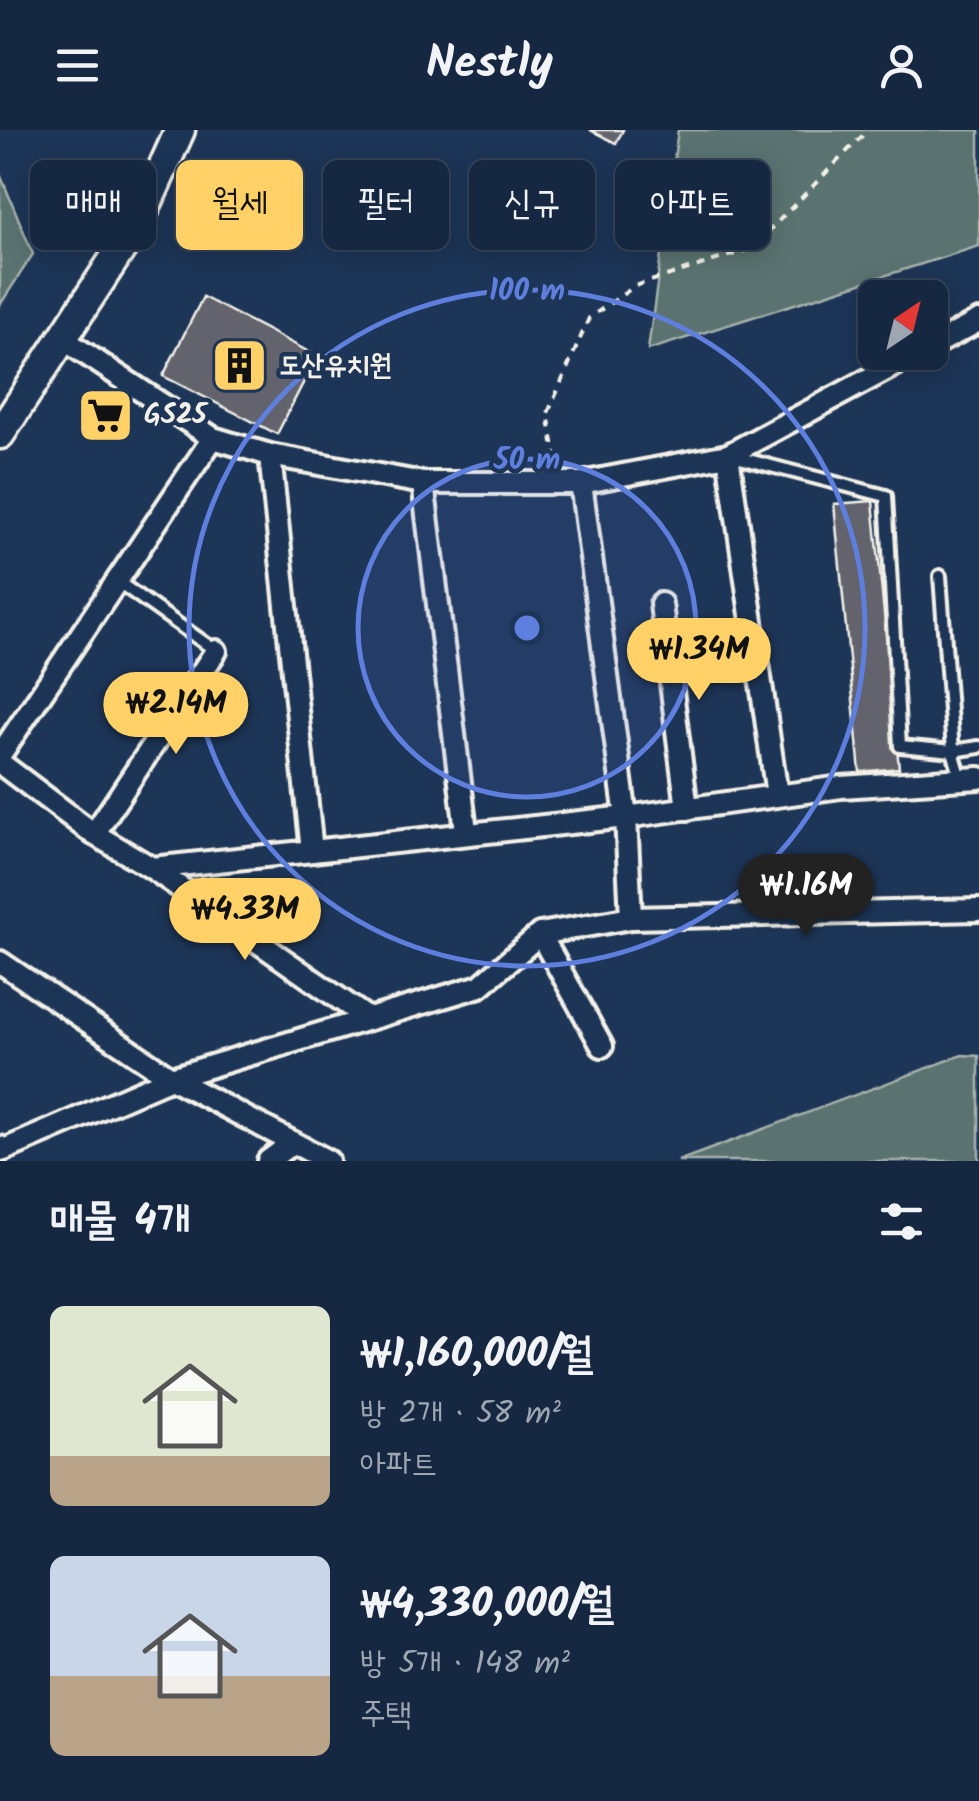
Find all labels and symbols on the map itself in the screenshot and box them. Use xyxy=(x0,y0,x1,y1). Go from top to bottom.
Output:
text: 100 m xyxy=(489,268,565,316)
north arrow xyxy=(858,280,948,370)
building icon: 도산유치원 xyxy=(210,336,270,396)
place label: 도산유치원 xyxy=(279,344,392,389)
supermarket icon: GS25 xyxy=(75,385,135,445)
place label: GS25 xyxy=(144,393,209,438)
text: 50 m xyxy=(493,437,560,485)
centre of rings xyxy=(509,610,545,646)
pin: ₩1.34M xyxy=(618,618,780,703)
pin: ₩2.14M xyxy=(95,672,257,757)
pin: ₩1.16M xyxy=(725,854,887,939)
pin: ₩4.33M xyxy=(164,878,326,963)

